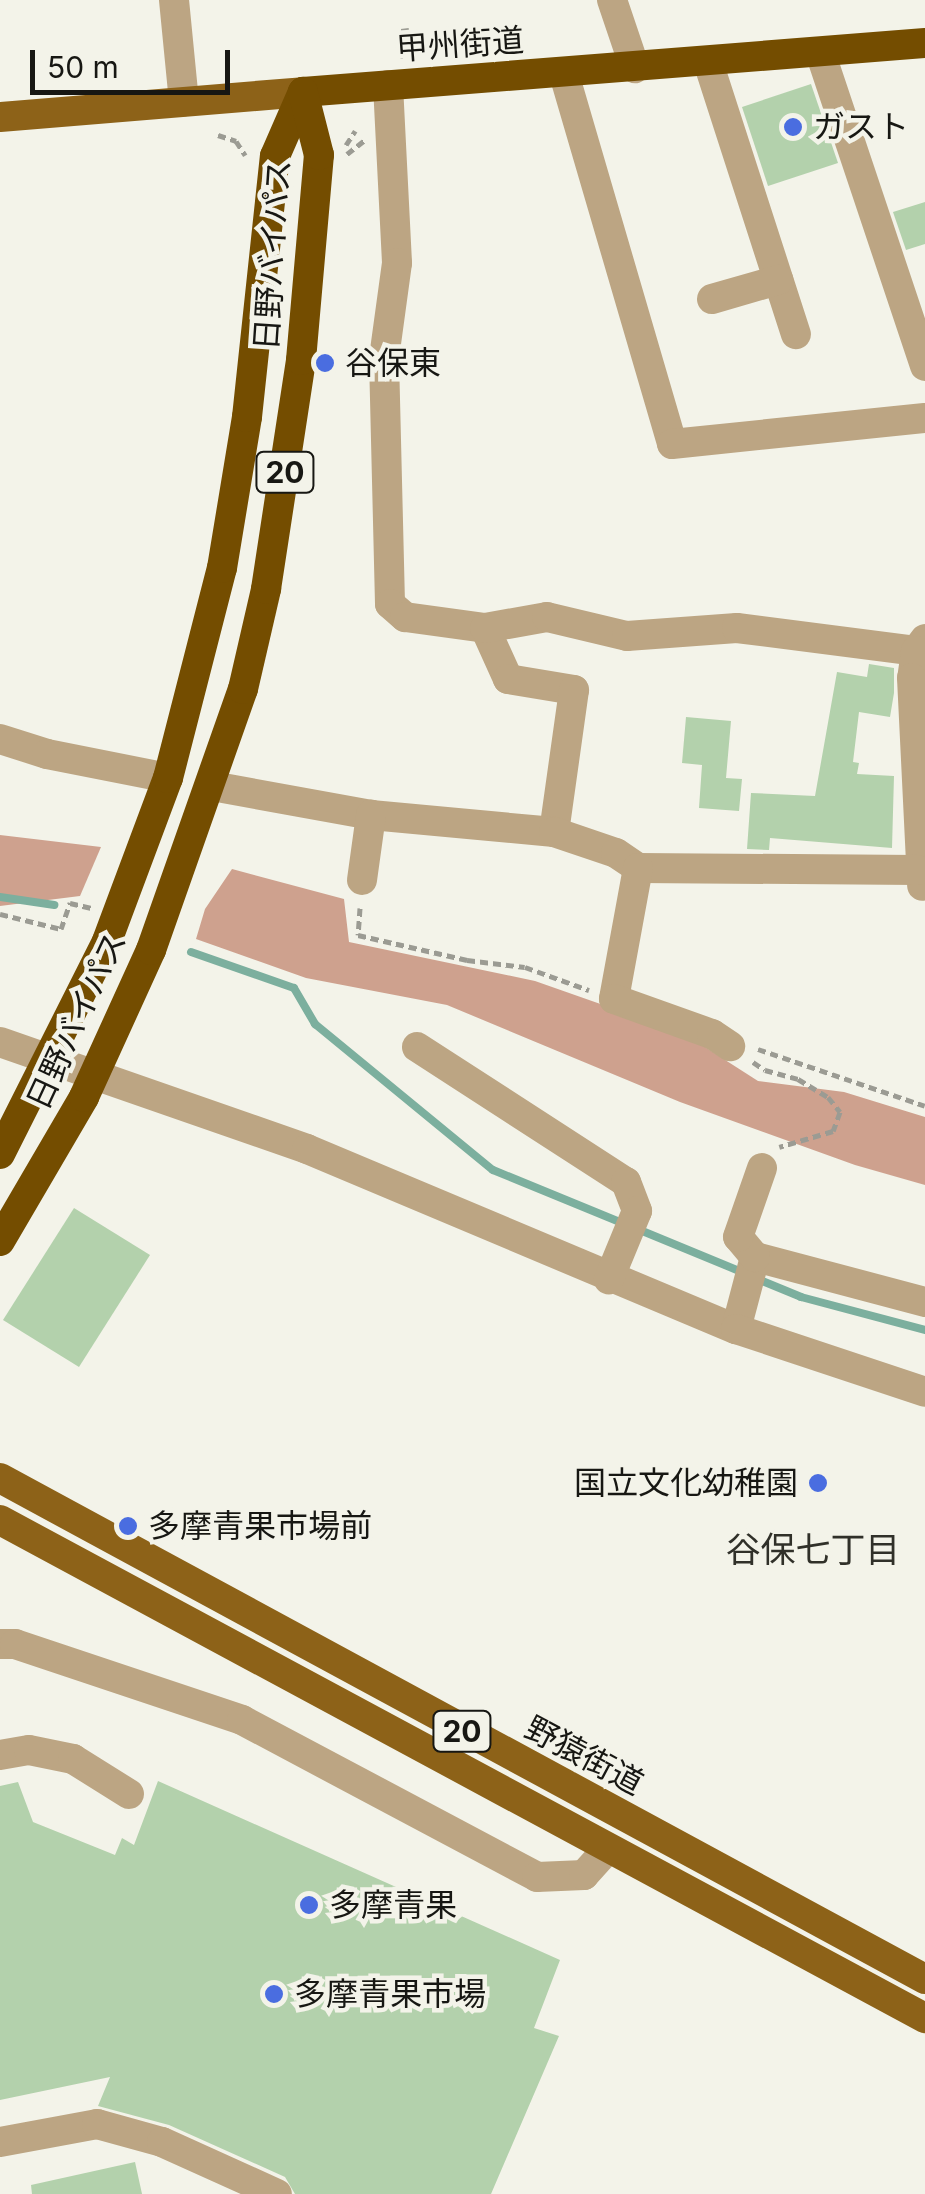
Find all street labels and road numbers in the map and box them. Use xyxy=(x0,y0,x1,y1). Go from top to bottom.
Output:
street label: 甲州街道 xyxy=(395,21,525,69)
street label: 日野バイパス xyxy=(247,158,299,352)
road number: 20 xyxy=(255,447,315,497)
street label: 日野バイパス xyxy=(19,926,135,1116)
road number: 20 xyxy=(432,1706,492,1756)
street label: 野猿街道 xyxy=(518,1709,650,1803)

